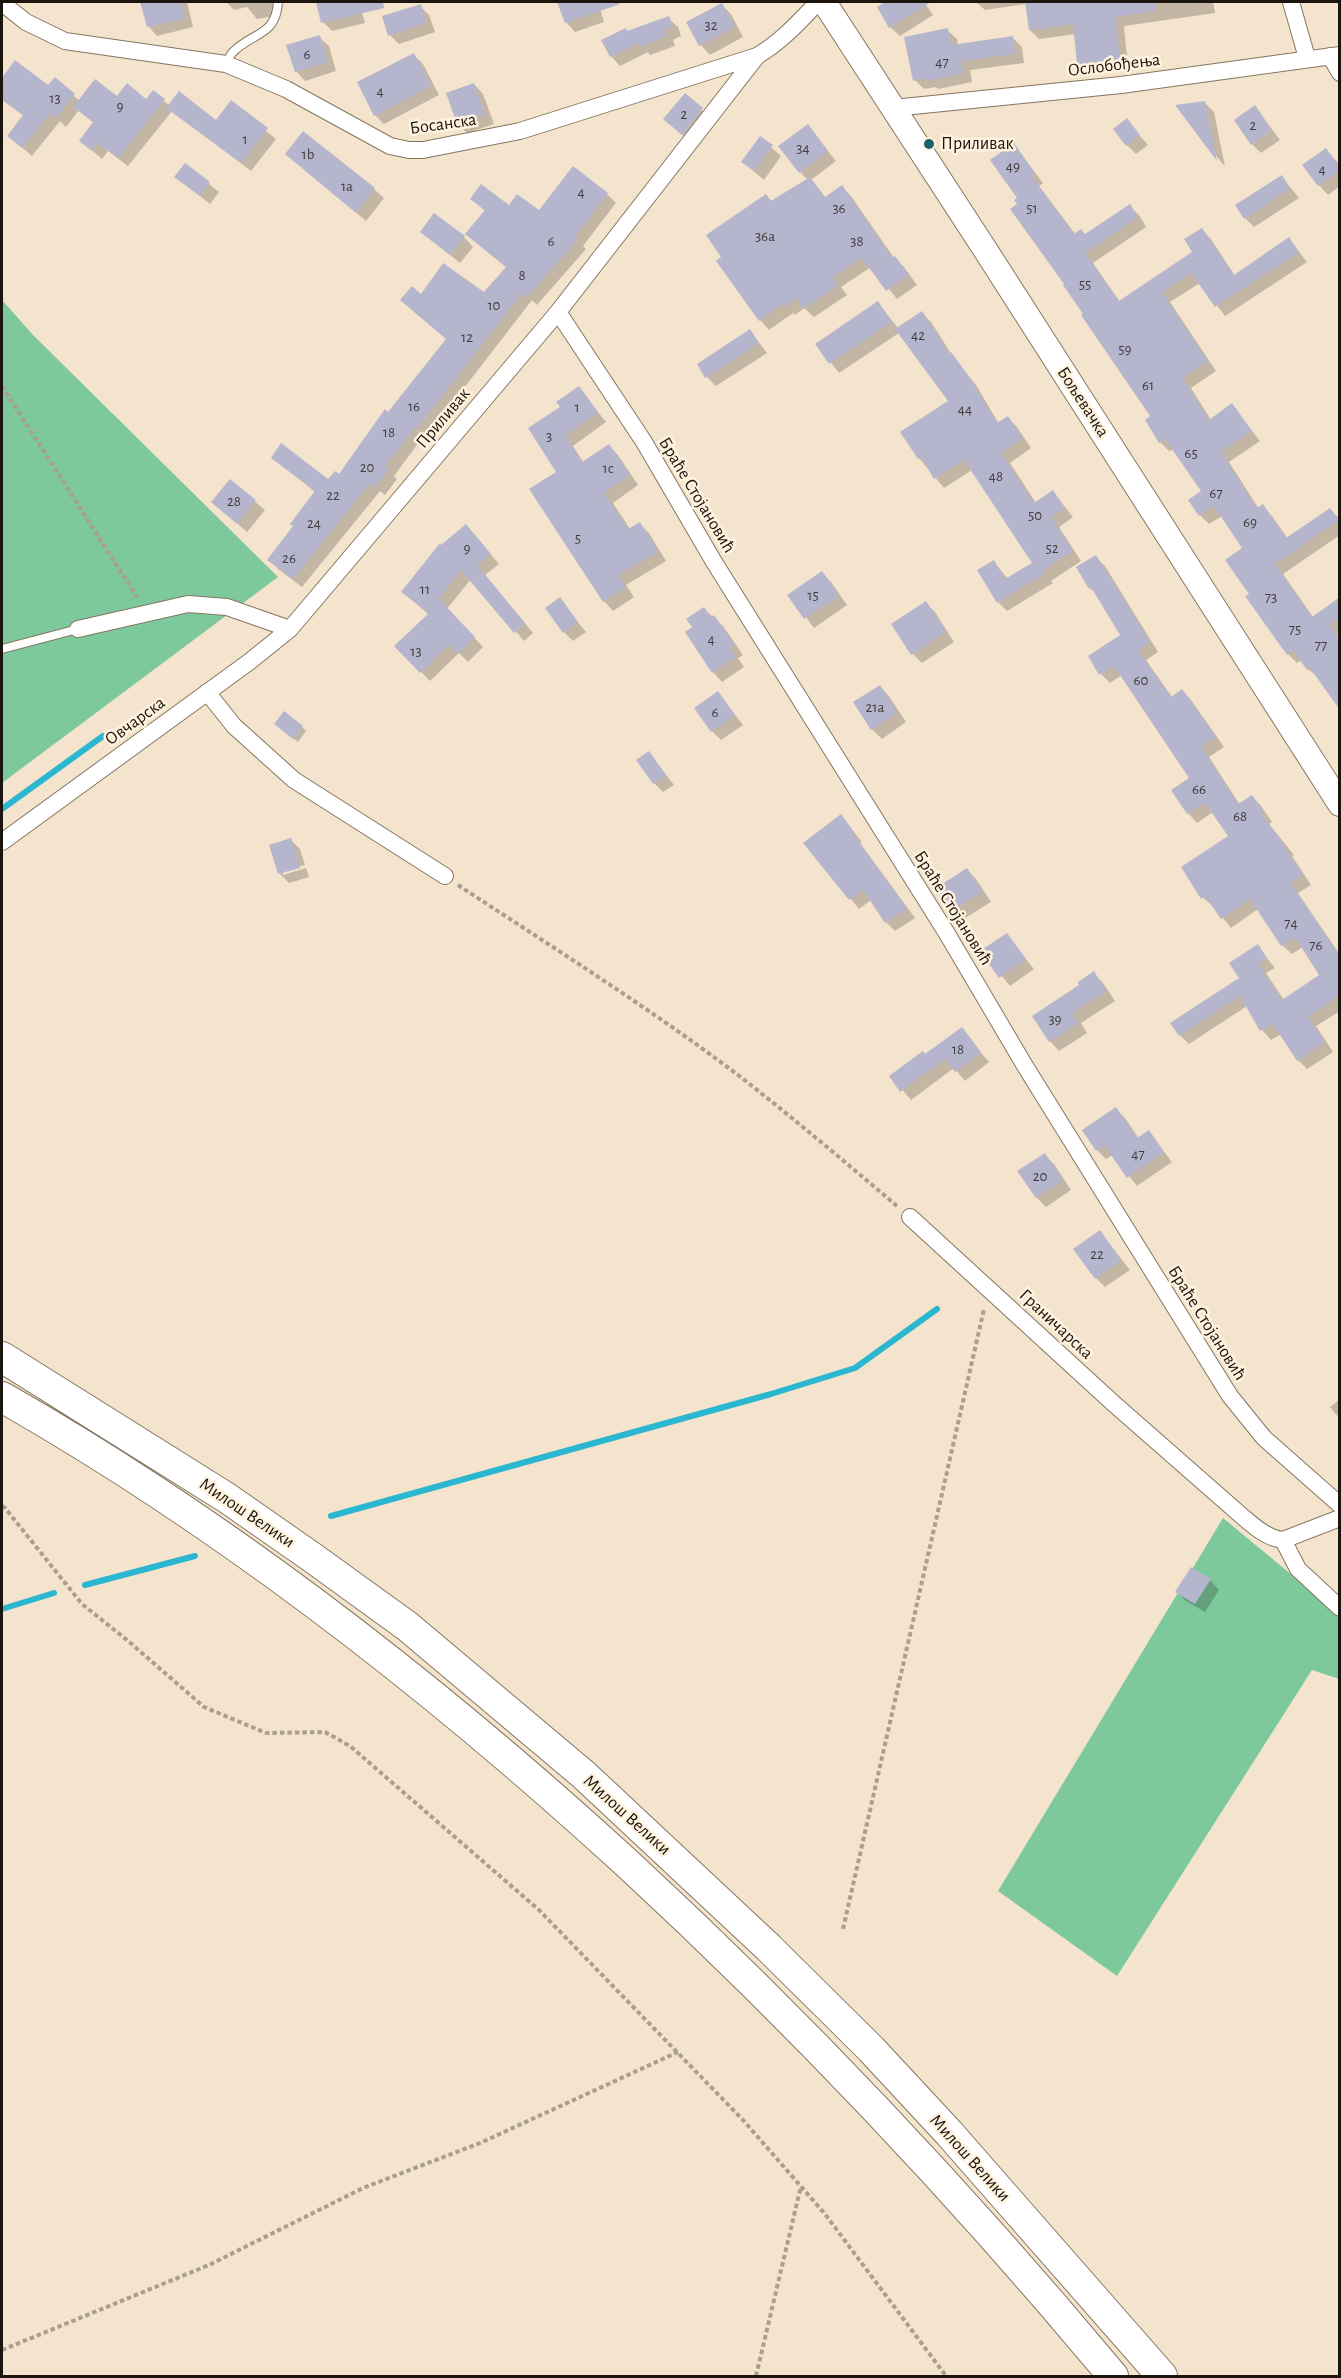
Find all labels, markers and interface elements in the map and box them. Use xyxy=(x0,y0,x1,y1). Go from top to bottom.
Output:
house number: 32 xyxy=(704,16,718,34)
house number: 6 xyxy=(303,45,311,63)
street label: Ослобођења xyxy=(1067,49,1161,81)
house number: 47 xyxy=(935,53,949,71)
house number: 4 xyxy=(376,82,384,100)
house number: 13 xyxy=(49,89,61,107)
house number: 9 xyxy=(116,97,124,115)
house number: 2 xyxy=(681,105,687,123)
street label: Босанска xyxy=(408,109,478,139)
house number: 2 xyxy=(1250,116,1256,134)
house number: 1 xyxy=(242,130,248,148)
place label: Приливак xyxy=(941,133,1014,155)
marker: Приливак xyxy=(922,137,936,151)
house number: 34 xyxy=(796,139,810,157)
house number: 1b xyxy=(302,145,314,163)
house number: 49 xyxy=(1006,157,1020,175)
house number: 4 xyxy=(1318,160,1326,178)
house number: 1a xyxy=(341,177,353,195)
house number: 4 xyxy=(577,183,585,201)
house number: 36 xyxy=(832,199,846,217)
house number: 51 xyxy=(1026,199,1038,217)
house number: 36a xyxy=(755,227,775,245)
house number: 6 xyxy=(547,232,555,250)
house number: 38 xyxy=(850,232,864,250)
house number: 8 xyxy=(518,266,526,284)
house number: 55 xyxy=(1079,275,1091,293)
house number: 10 xyxy=(487,296,501,314)
house number: 42 xyxy=(911,326,925,344)
house number: 12 xyxy=(461,328,473,346)
house number: 59 xyxy=(1118,340,1132,358)
street label: Бољевачка xyxy=(1052,363,1114,441)
house number: 61 xyxy=(1142,376,1154,394)
street label: Приливак xyxy=(411,383,475,453)
house number: 16 xyxy=(408,397,420,415)
house number: 1 xyxy=(574,398,580,416)
house number: 44 xyxy=(958,400,972,418)
house number: 18 xyxy=(383,423,395,441)
house number: 3 xyxy=(546,427,552,445)
street label: Браће Стојановић xyxy=(654,433,740,557)
house number: 65 xyxy=(1184,444,1198,462)
house number: 20 xyxy=(360,458,374,476)
house number: 1c xyxy=(603,459,613,477)
house number: 48 xyxy=(989,467,1003,485)
house number: 67 xyxy=(1209,484,1223,502)
house number: 22 xyxy=(326,486,340,504)
house number: 28 xyxy=(227,492,241,510)
house number: 50 xyxy=(1028,506,1042,524)
house number: 69 xyxy=(1243,513,1257,531)
house number: 24 xyxy=(307,514,321,532)
house number: 5 xyxy=(575,529,581,547)
house number: 9 xyxy=(463,539,471,557)
house number: 52 xyxy=(1045,539,1059,557)
house number: 26 xyxy=(282,549,296,567)
house number: 11 xyxy=(420,580,430,598)
house number: 15 xyxy=(807,586,819,604)
house number: 73 xyxy=(1265,588,1277,606)
house number: 75 xyxy=(1289,620,1301,638)
house number: 4 xyxy=(707,630,715,648)
house number: 77 xyxy=(1315,636,1327,654)
house number: 13 xyxy=(410,642,422,660)
house number: 60 xyxy=(1134,671,1148,689)
street label: Овчарска xyxy=(101,692,169,750)
house number: 21a xyxy=(866,698,884,716)
house number: 6 xyxy=(711,703,719,721)
house number: 66 xyxy=(1192,780,1206,798)
house number: 68 xyxy=(1233,807,1247,825)
street label: Браће Стојановић xyxy=(909,847,997,969)
house number: 74 xyxy=(1284,914,1298,932)
house number: 76 xyxy=(1309,936,1323,954)
house number: 39 xyxy=(1048,1010,1062,1028)
house number: 18 xyxy=(952,1040,964,1058)
house number: 47 xyxy=(1131,1145,1145,1163)
house number: 20 xyxy=(1033,1167,1047,1185)
house number: 22 xyxy=(1090,1245,1104,1263)
street label: Браће Стојановић xyxy=(1163,1262,1251,1384)
street label: Граничарска xyxy=(1015,1284,1097,1364)
street label: Милош Велики xyxy=(195,1473,299,1553)
street label: Милош Велики xyxy=(579,1770,675,1860)
street label: Милош Велики xyxy=(925,2110,1015,2206)

